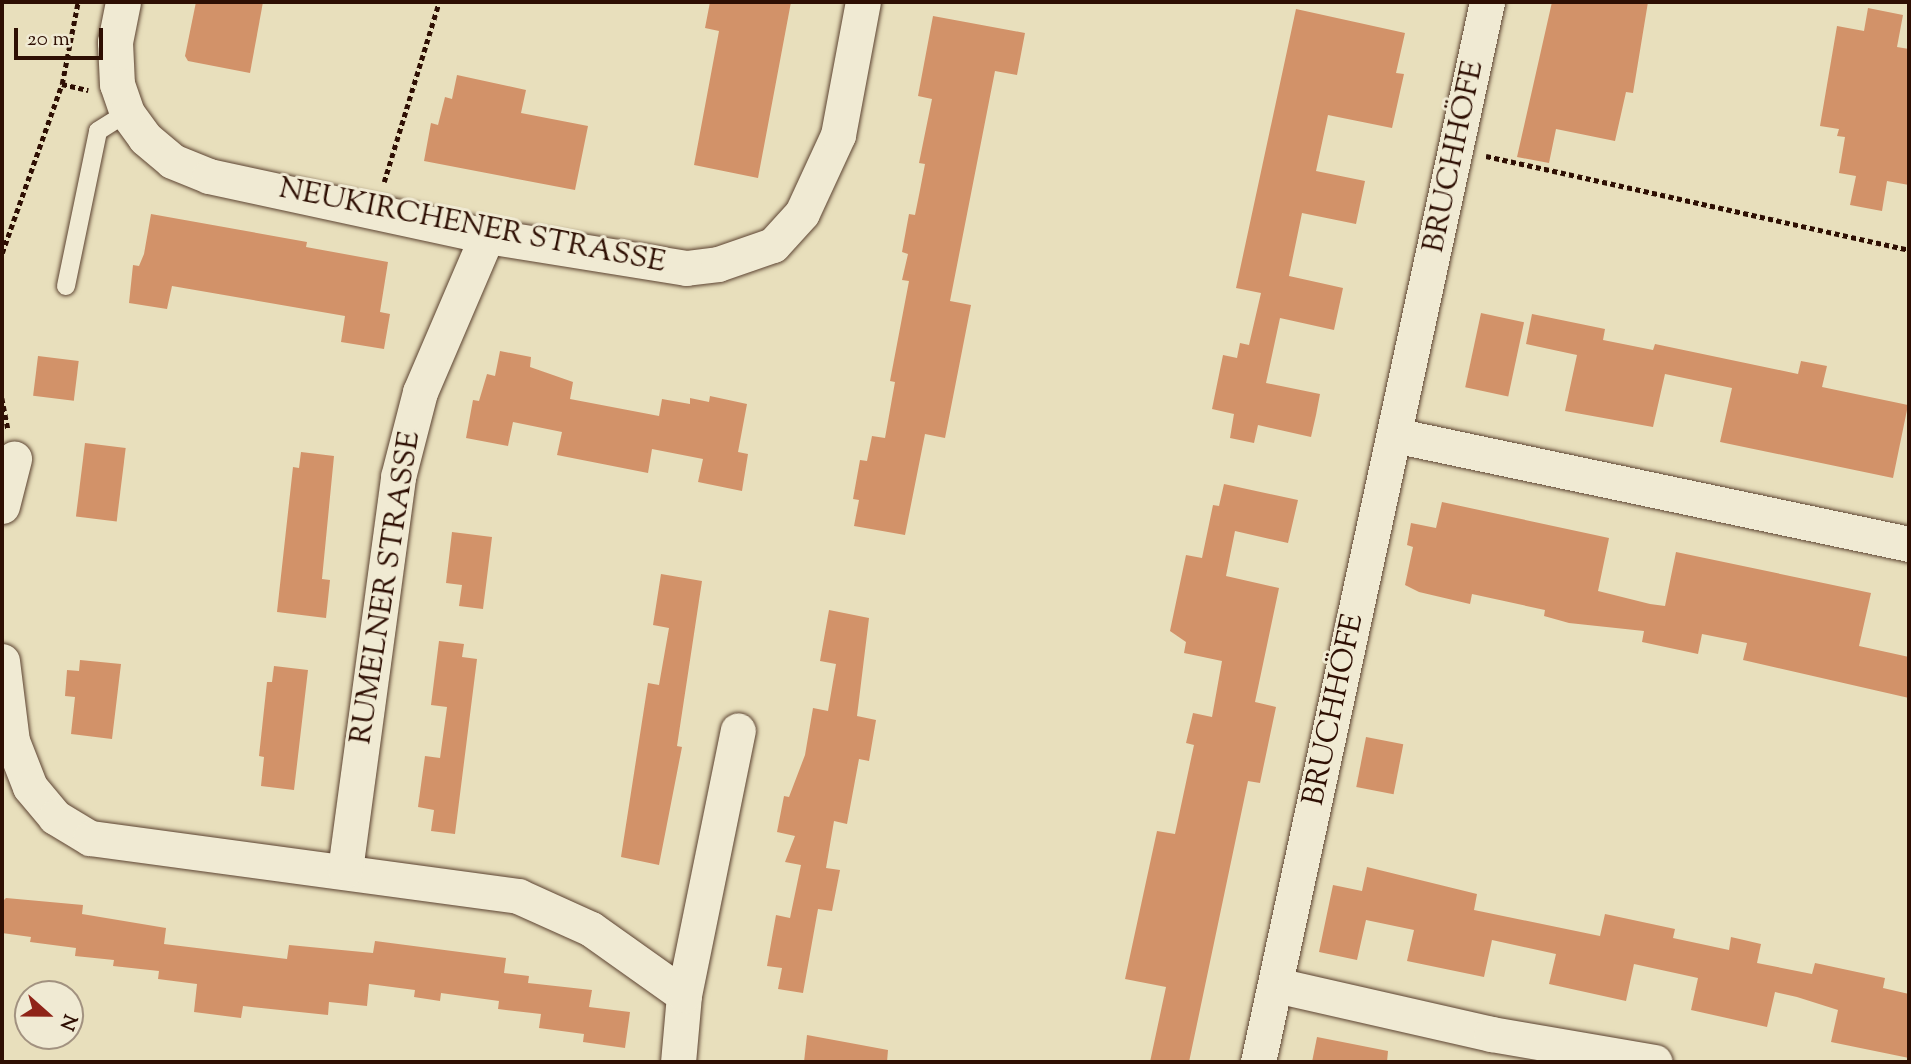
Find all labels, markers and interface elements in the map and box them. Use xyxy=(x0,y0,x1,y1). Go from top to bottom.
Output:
scale bar xyxy=(18,14,107,58)
text: 20 m xyxy=(27,25,70,55)
street label: BRUCHHÖFE xyxy=(1417,58,1493,256)
street label: NEUKIRCHENER STRASSE xyxy=(276,172,668,282)
street label: RUMELNER STRASSE xyxy=(344,429,430,747)
street label: BRUCHHÖFE xyxy=(1297,611,1373,809)
north arrow xyxy=(14,980,84,1050)
text: N xyxy=(52,1010,83,1034)

